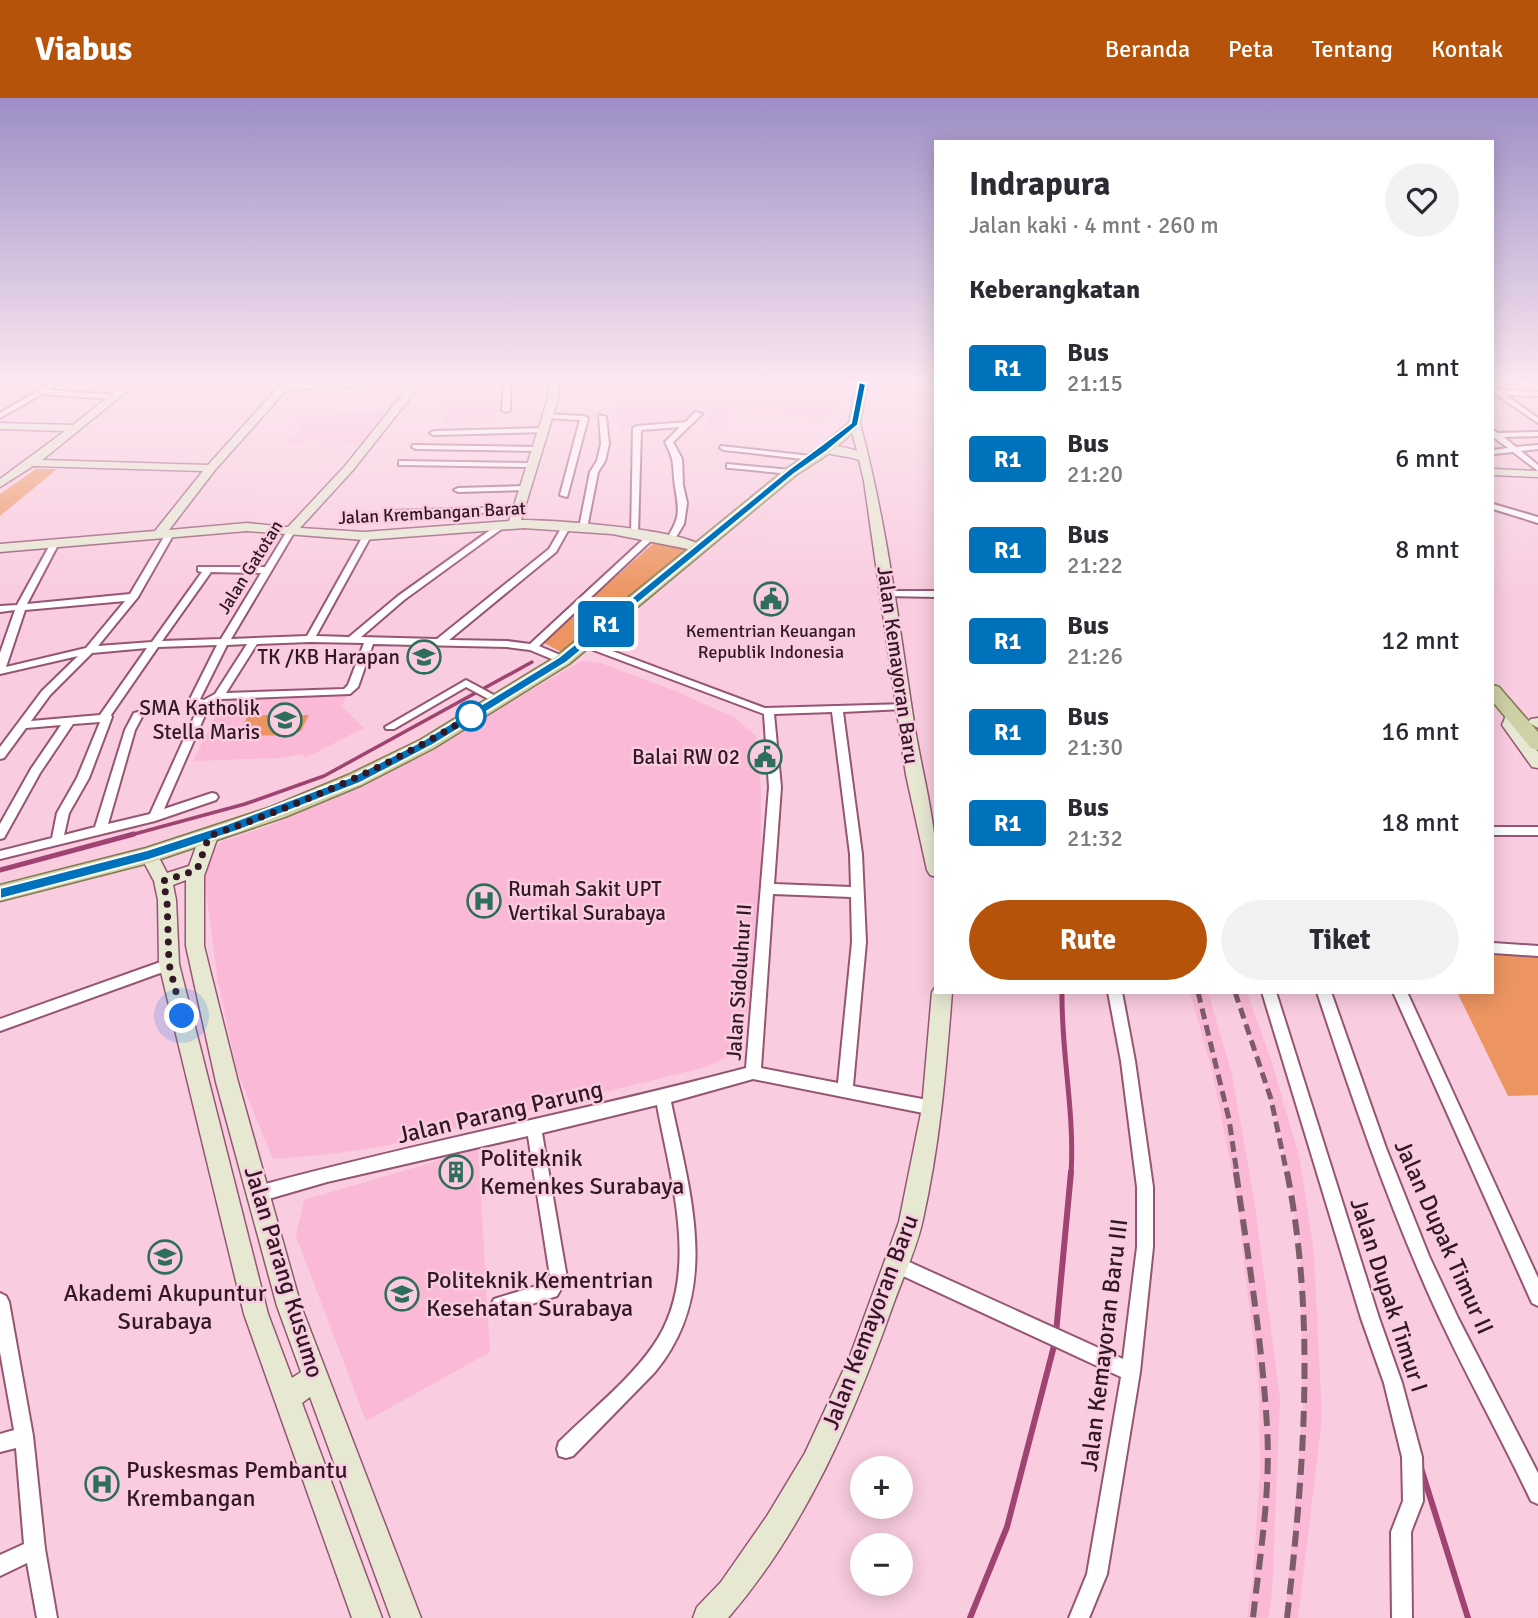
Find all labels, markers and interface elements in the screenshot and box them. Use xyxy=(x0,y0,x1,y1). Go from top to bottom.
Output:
text: Viabus xyxy=(35,29,132,70)
text: Beranda xyxy=(1105,34,1190,64)
text: Peta xyxy=(1228,34,1274,64)
text: Tentang xyxy=(1312,34,1393,64)
text: Kontak xyxy=(1431,34,1503,64)
button: heart xyxy=(1385,163,1459,237)
text: Indrapura xyxy=(969,164,1111,205)
text: Jalan kaki · 4 mnt · 260 m xyxy=(969,211,1219,240)
text: Keberangkatan xyxy=(969,274,1140,306)
text: Bus xyxy=(1067,337,1109,369)
text: 1 mnt xyxy=(1395,352,1459,384)
text: R1 xyxy=(994,353,1021,383)
text: 21:15 xyxy=(1067,369,1123,398)
text: Bus xyxy=(1067,428,1109,460)
text: 6 mnt xyxy=(1395,443,1459,475)
text: R1 xyxy=(994,444,1021,474)
text: 21:20 xyxy=(1067,460,1123,489)
street label: Jalan Krembangan Barat xyxy=(338,497,526,529)
street label: Jalan Gatotan xyxy=(213,516,287,618)
text: Bus xyxy=(1067,519,1109,551)
text: 8 mnt xyxy=(1395,534,1459,566)
text: R1 xyxy=(994,535,1021,565)
text: 21:22 xyxy=(1067,551,1123,580)
street label: Jalan Kemayoran Baru xyxy=(871,564,925,766)
public building icon: Kementrian Keuangan Republik Indonesia xyxy=(752,580,790,618)
line badge: R1 xyxy=(574,601,638,647)
text: R1 xyxy=(592,609,620,639)
text: Bus xyxy=(1067,610,1109,642)
place label: Kementrian Keuangan Republik Indonesia xyxy=(686,620,856,663)
text: 12 mnt xyxy=(1381,625,1459,657)
text: R1 xyxy=(994,626,1021,656)
school or university icon: TK /KB Harapan xyxy=(405,638,443,676)
text: 21:26 xyxy=(1067,642,1123,671)
place label: TK /KB Harapan xyxy=(258,644,400,670)
place label: SMA Katholik Stella Maris xyxy=(139,695,260,745)
school or university icon: SMA Katholik Stella Maris xyxy=(266,701,304,739)
unlabelled marker xyxy=(456,701,486,731)
text: Bus xyxy=(1067,701,1109,733)
text: 16 mnt xyxy=(1381,716,1459,748)
text: R1 xyxy=(994,717,1021,747)
text: 21:30 xyxy=(1067,733,1123,762)
public building icon: Balai RW 02 xyxy=(746,738,784,776)
place label: Balai RW 02 xyxy=(632,744,740,770)
text: Bus xyxy=(1067,792,1109,824)
text: 18 mnt xyxy=(1381,807,1459,839)
text: R1 xyxy=(994,808,1021,838)
text: 21:32 xyxy=(1067,824,1123,853)
place label: Rumah Sakit UPT Vertikal Surabaya xyxy=(508,876,666,926)
hospital icon: Rumah Sakit UPT Vertikal Surabaya xyxy=(465,882,503,920)
button: Rute xyxy=(969,900,1207,980)
button: Tiket xyxy=(1221,900,1459,980)
street label: Jalan Sidoluhur II xyxy=(721,903,757,1061)
your location xyxy=(164,998,199,1033)
street label: Jalan Parang Parung xyxy=(394,1074,606,1150)
street label: Jalan Dupak Timur II xyxy=(1388,1135,1500,1339)
place label: Politeknik Kemenkes Surabaya xyxy=(480,1143,684,1201)
building icon: Politeknik Kemenkes Surabaya xyxy=(437,1153,475,1191)
street label: Jalan Parang Kusumo xyxy=(238,1163,330,1381)
street label: Jalan Dupak Timur I xyxy=(1344,1194,1434,1396)
street label: Jalan Kemayoran Baru xyxy=(815,1210,925,1434)
street label: Jalan Kemayoran Baru III xyxy=(1074,1217,1134,1473)
school or university icon: Akademi Akupuntur Surabaya xyxy=(146,1238,184,1276)
place label: Politeknik Kementrian Kesehatan Surabaya xyxy=(426,1265,653,1323)
school or university icon: Politeknik Kementrian Kesehatan Surabaya xyxy=(383,1275,421,1313)
place label: Akademi Akupuntur Surabaya xyxy=(63,1278,267,1336)
place label: Puskesmas Pembantu Krembangan xyxy=(126,1455,348,1513)
map controls xyxy=(850,1456,913,1596)
button: + xyxy=(850,1456,913,1519)
hospital icon: Puskesmas Pembantu Krembangan xyxy=(83,1465,121,1503)
button: − xyxy=(850,1533,913,1596)

